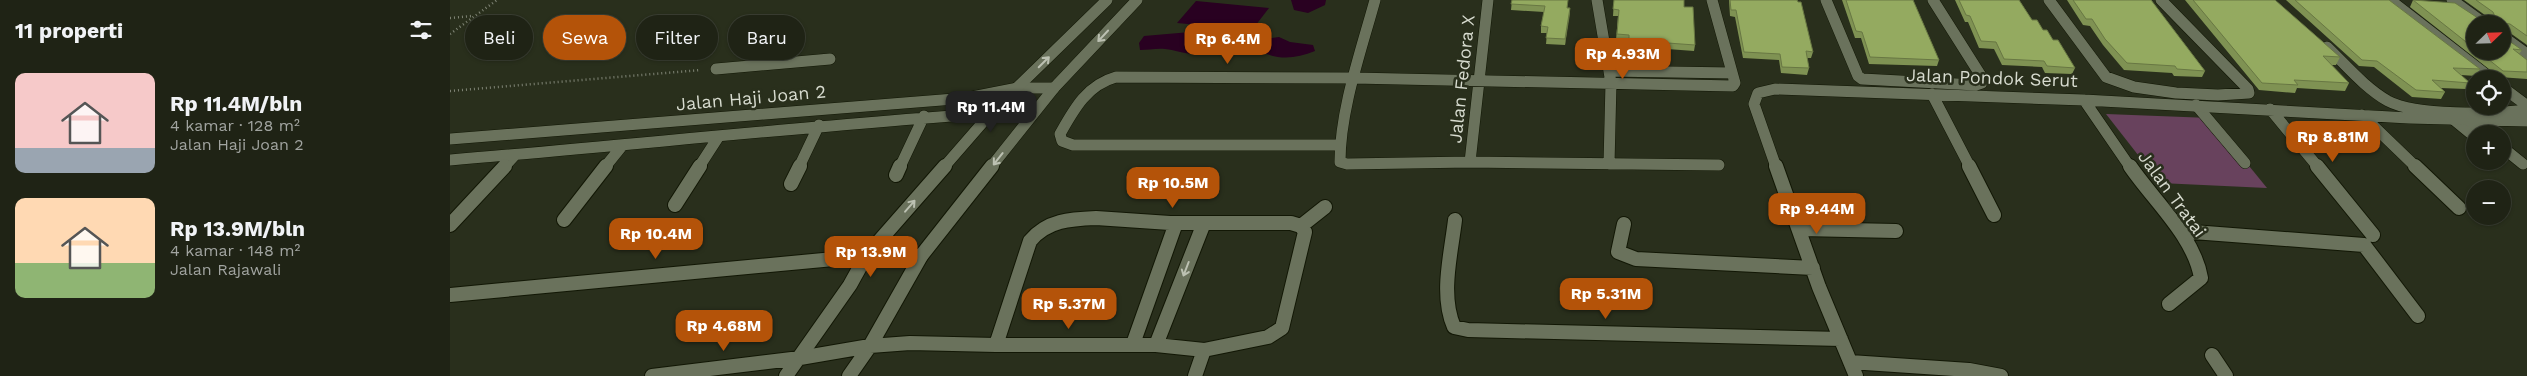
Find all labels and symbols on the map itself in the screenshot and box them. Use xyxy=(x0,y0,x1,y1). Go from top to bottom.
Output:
street label: Jalan Fedora X xyxy=(1444,13,1479,144)
north arrow xyxy=(2466,15,2511,60)
pin: Rp 6.4M xyxy=(1182,22,1274,65)
one-way arrow xyxy=(1097,29,1109,42)
pin: Rp 4.93M xyxy=(1571,38,1675,80)
one-way arrow xyxy=(1038,56,1050,68)
street label: Jalan Pondok Serut xyxy=(1906,64,2079,91)
street label: Jalan Haji Joan 2 xyxy=(675,80,827,115)
pin: Rp 11.4M xyxy=(939,90,1043,133)
pin: Rp 8.81M xyxy=(2281,120,2385,163)
street label: Jalan Tratai xyxy=(2134,146,2211,241)
one-way arrow xyxy=(992,152,1003,165)
pin: Rp 10.5M xyxy=(1121,166,1225,209)
pin: Rp 9.44M xyxy=(1765,192,1869,235)
one-way arrow xyxy=(904,200,915,213)
pin: Rp 10.4M xyxy=(604,218,708,260)
pin: Rp 13.9M xyxy=(819,236,923,278)
one-way arrow xyxy=(1181,261,1190,276)
pin: Rp 5.31M xyxy=(1554,278,1658,320)
pin: Rp 5.37M xyxy=(1017,288,1121,330)
pin: Rp 4.68M xyxy=(672,310,776,352)

